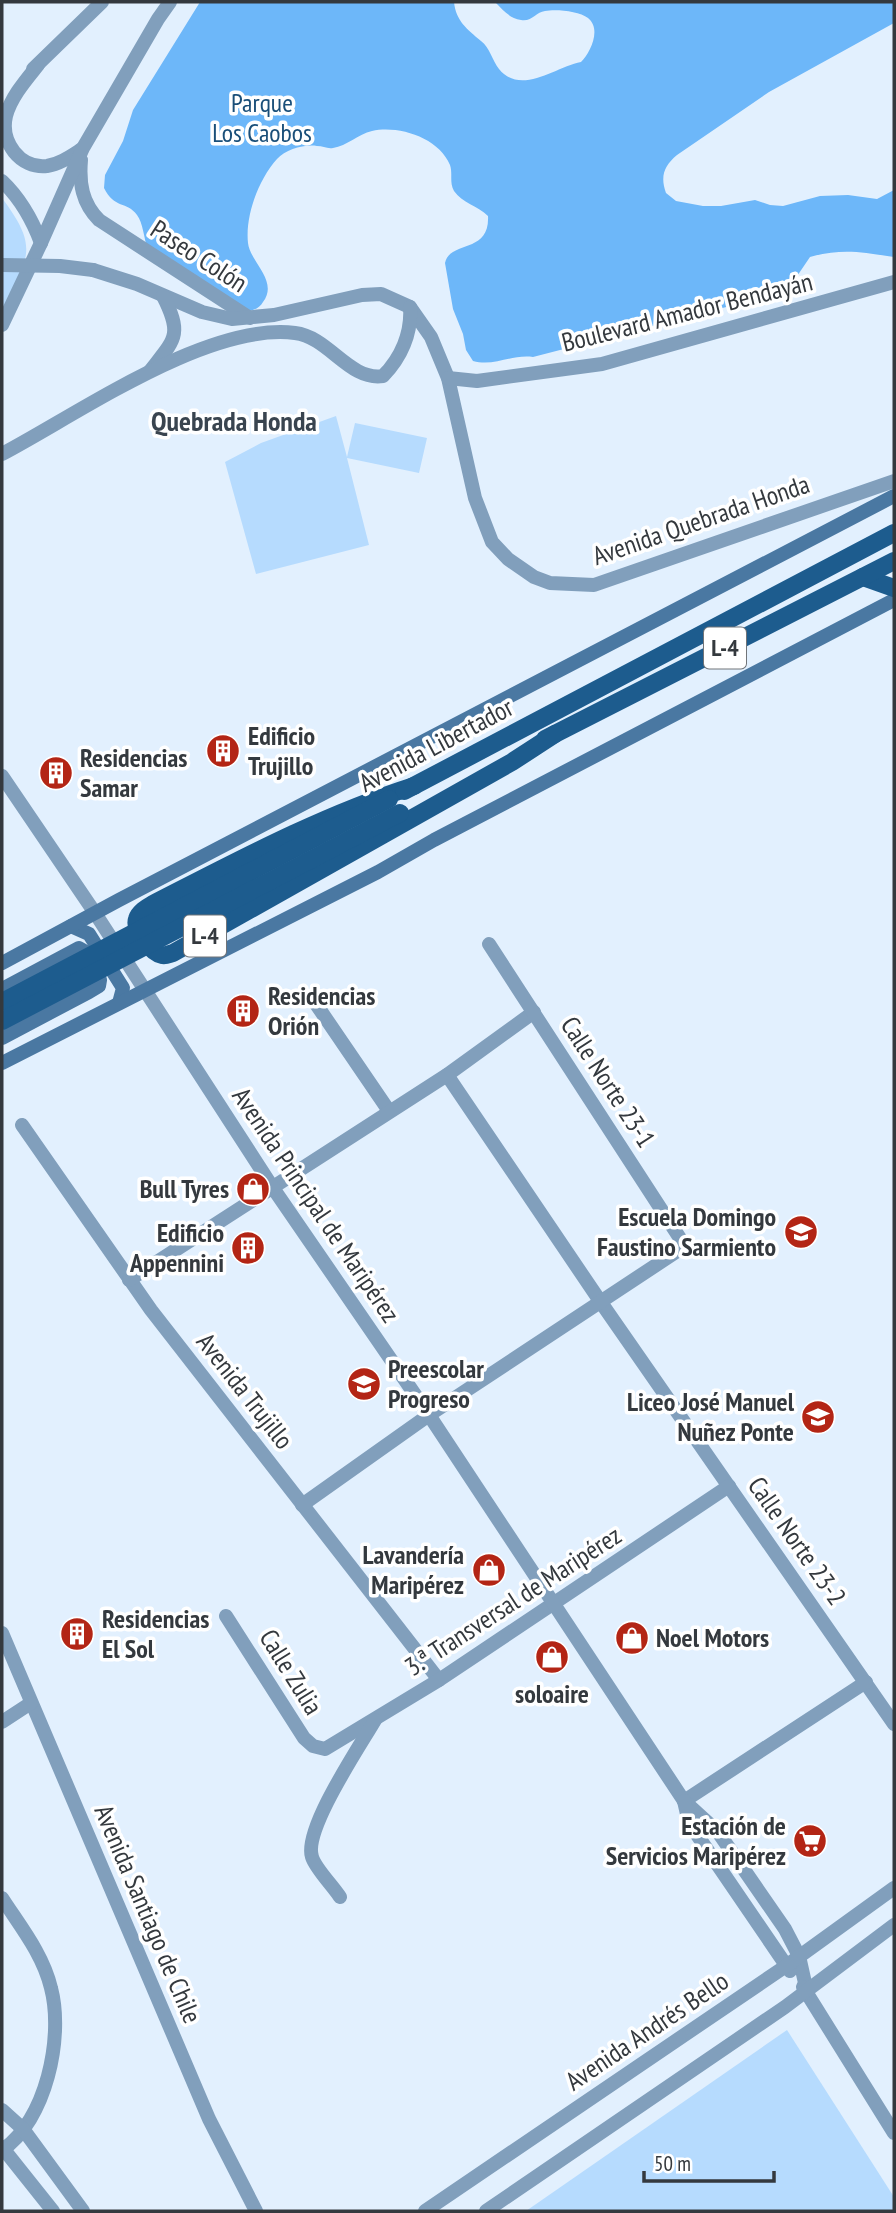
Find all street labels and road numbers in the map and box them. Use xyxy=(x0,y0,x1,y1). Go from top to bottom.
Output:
street label: Paseo Colón xyxy=(145,212,254,299)
street label: Boulevard Amador Bendayán xyxy=(558,264,816,359)
street label: Avenida Quebrada Honda xyxy=(588,467,814,572)
road number: L-4 xyxy=(704,628,746,668)
street label: Avenida Libertador xyxy=(353,690,519,799)
road number: L-4 xyxy=(184,916,226,956)
street label: Calle Norte 23-1 xyxy=(554,1010,663,1153)
street label: Avenida Principal de Maripérez xyxy=(226,1081,407,1328)
street label: Avenida Trujillo xyxy=(190,1326,301,1455)
street label: Calle Norte 23-2 xyxy=(741,1470,854,1611)
street label: 3.ª Transversal de Maripérez xyxy=(398,1518,627,1683)
street label: Calle Zulia xyxy=(252,1623,330,1720)
street label: Avenida Santiago de Chile xyxy=(88,1800,209,2028)
street label: Avenida Andrés Bello xyxy=(559,1964,734,2097)

